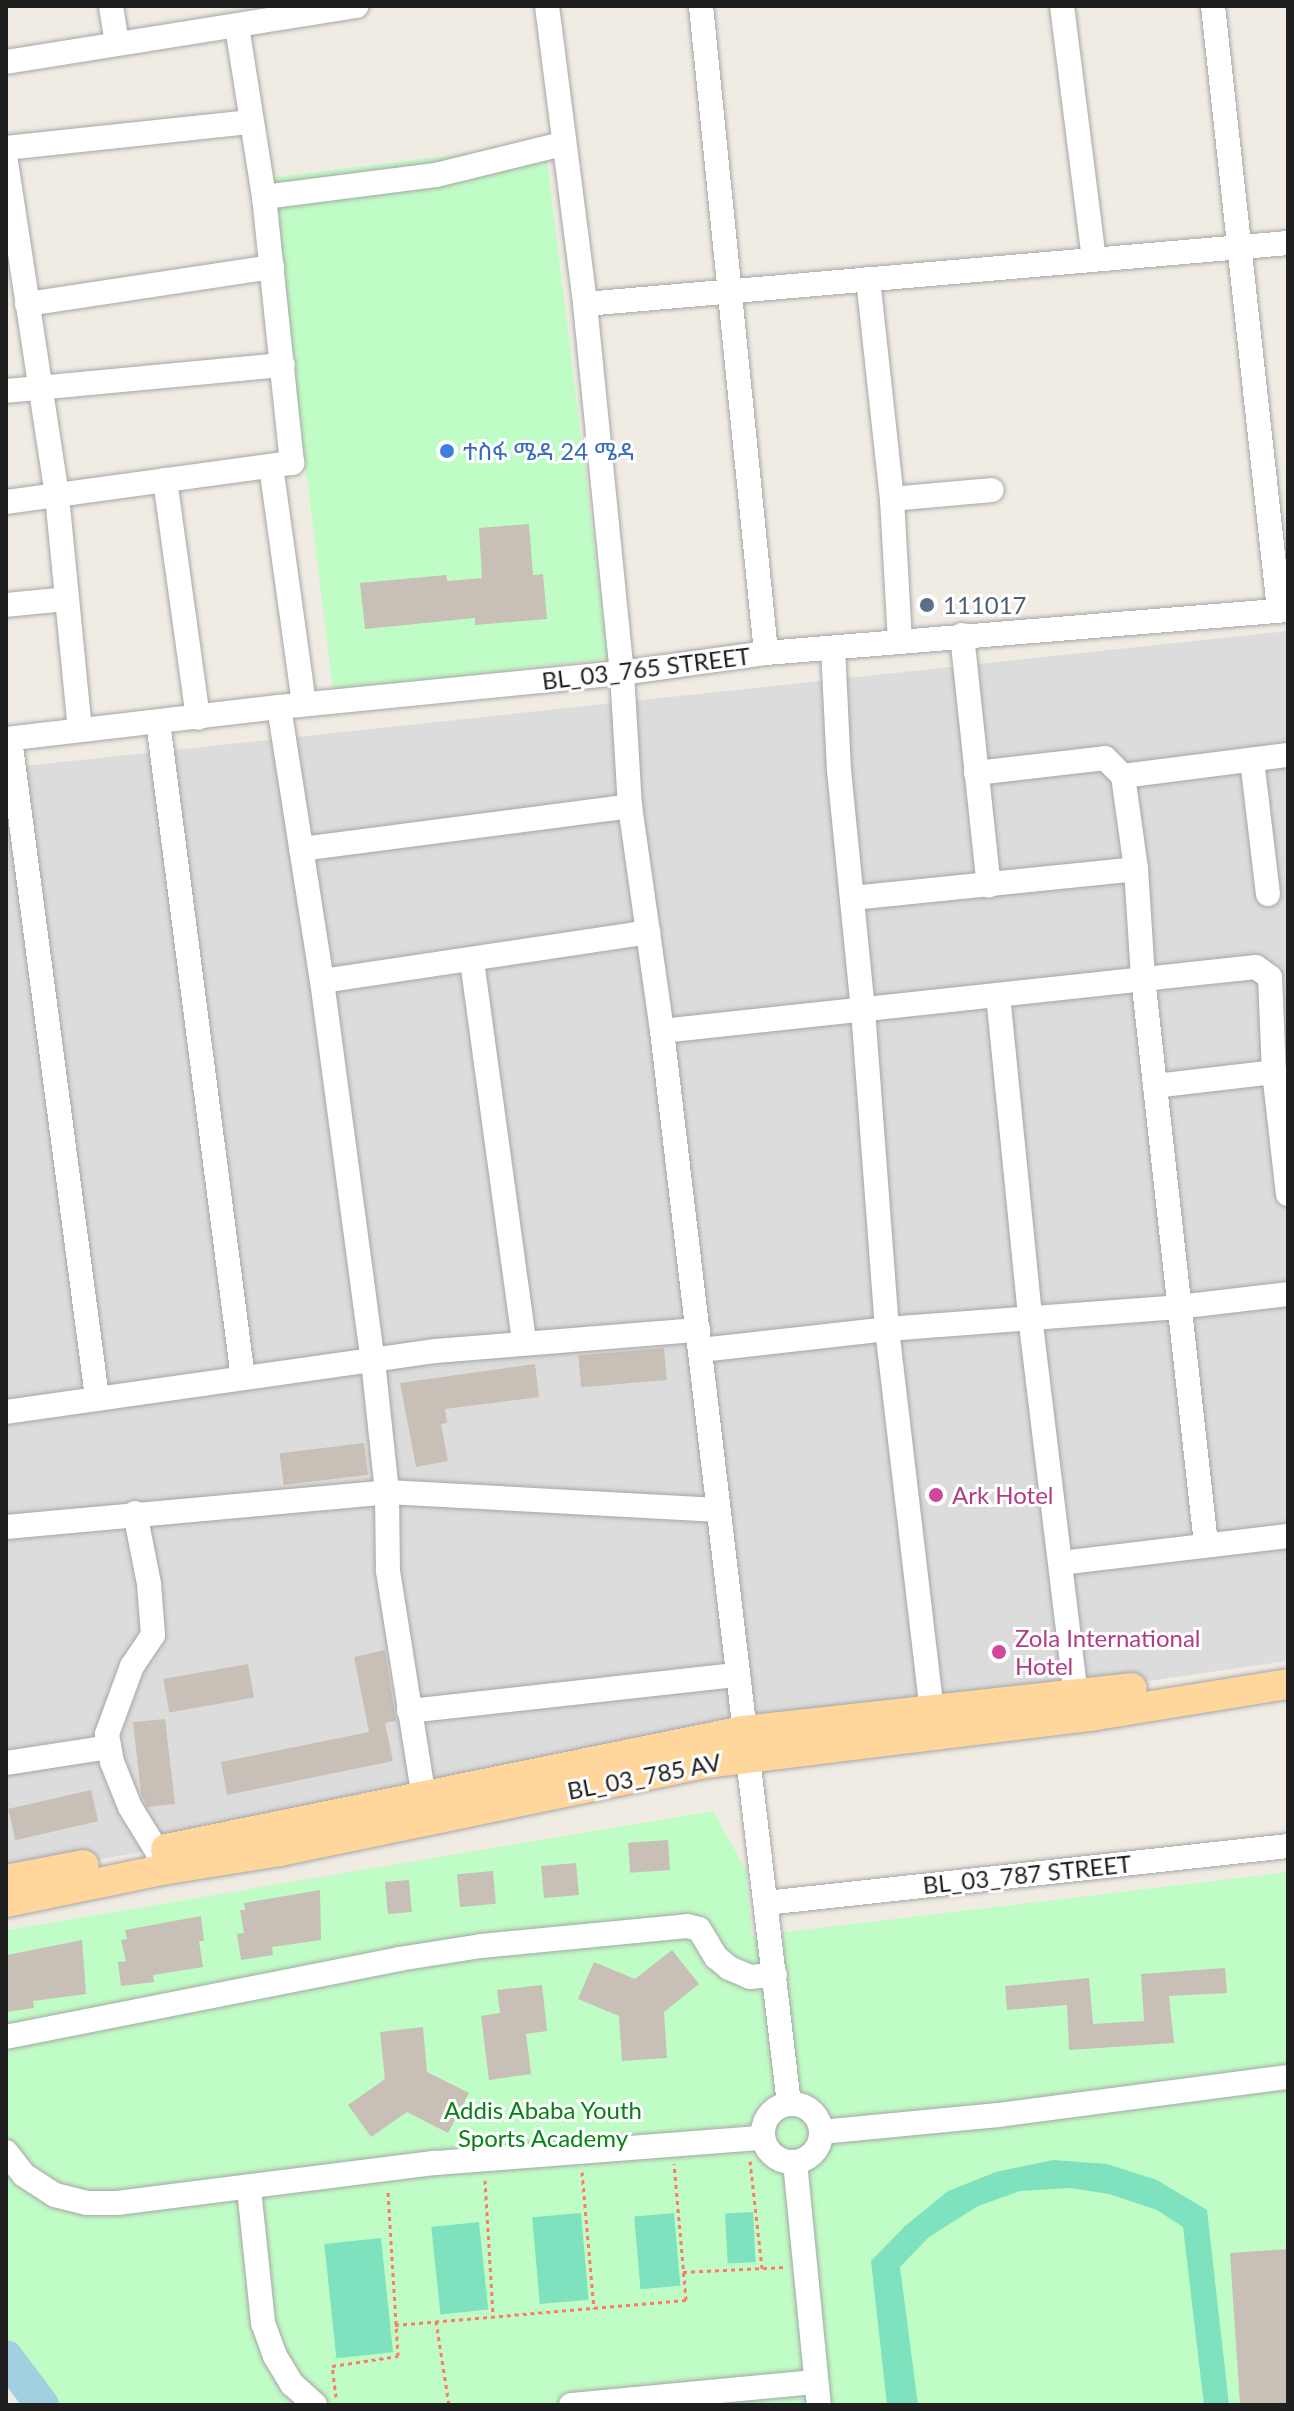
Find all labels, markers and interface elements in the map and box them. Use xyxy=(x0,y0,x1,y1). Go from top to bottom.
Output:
place label: ተስፋ ሜዳ 24 ሜዳ xyxy=(463,437,635,465)
marker: ተስፋ ሜዳ 24 ሜዳ xyxy=(438,442,456,460)
place label: 111017 xyxy=(943,591,1027,619)
marker: 111017 xyxy=(918,596,936,614)
street label: BL_03_765 STREET xyxy=(540,641,752,695)
place label: Ark Hotel xyxy=(952,1481,1053,1509)
marker: Ark Hotel xyxy=(927,1486,945,1504)
place label: Zola International Hotel xyxy=(1015,1624,1200,1680)
marker: Zola International Hotel xyxy=(990,1643,1008,1661)
street label: BL_03_785 AV xyxy=(564,1747,724,1805)
street label: BL_03_787 STREET xyxy=(921,1849,1133,1899)
park label: Addis Ababa Youth Sports Academy xyxy=(443,2096,643,2152)

